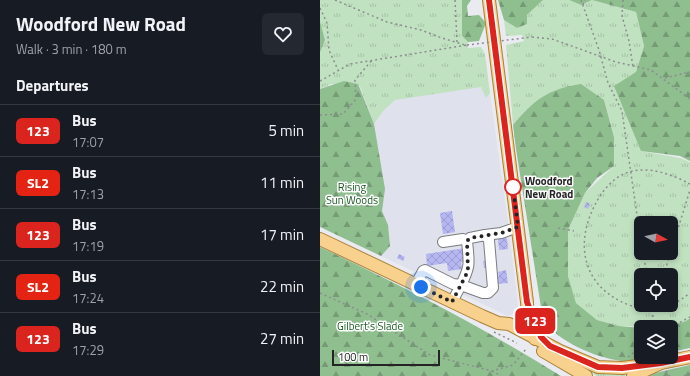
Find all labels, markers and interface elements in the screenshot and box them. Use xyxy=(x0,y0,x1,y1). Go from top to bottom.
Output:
text: Woodford New Road xyxy=(16,9,186,38)
button: heart xyxy=(262,13,304,55)
text: Walk · 3 min · 180 m xyxy=(16,39,127,59)
text: Departures xyxy=(16,74,89,97)
text: Bus xyxy=(72,109,97,132)
text: 5 min xyxy=(268,119,304,142)
text: 123 xyxy=(26,120,50,141)
text: 17:07 xyxy=(72,132,104,152)
text: Bus xyxy=(72,161,97,184)
text: 11 min xyxy=(260,171,304,194)
text: SL2 xyxy=(27,172,49,193)
place label: Woodford New Road xyxy=(525,173,573,202)
marker: Woodford New Road xyxy=(504,178,522,196)
park label: Rising Sun Woods xyxy=(326,179,378,208)
text: 17:13 xyxy=(72,184,104,204)
text: Bus xyxy=(72,213,97,236)
north arrow xyxy=(634,216,678,260)
map controls xyxy=(634,216,678,364)
text: 17 min xyxy=(260,223,304,246)
text: 123 xyxy=(26,224,50,245)
text: 17:19 xyxy=(72,236,104,256)
text: Bus xyxy=(72,265,97,288)
button: locate xyxy=(634,268,678,312)
text: 22 min xyxy=(260,275,304,298)
text: SL2 xyxy=(27,276,49,297)
your location xyxy=(411,277,431,297)
text: 17:24 xyxy=(72,288,104,308)
line badge: 123 xyxy=(512,308,558,334)
text: 123 xyxy=(523,310,547,331)
text: Bus xyxy=(72,317,97,340)
park label: Gilbert's Slade xyxy=(337,318,403,334)
button: layers xyxy=(634,320,678,364)
text: 27 min xyxy=(260,327,304,350)
text: 123 xyxy=(26,328,50,349)
text: 17:29 xyxy=(72,340,104,360)
scale bar xyxy=(332,348,440,367)
text: 100 m xyxy=(338,349,368,365)

